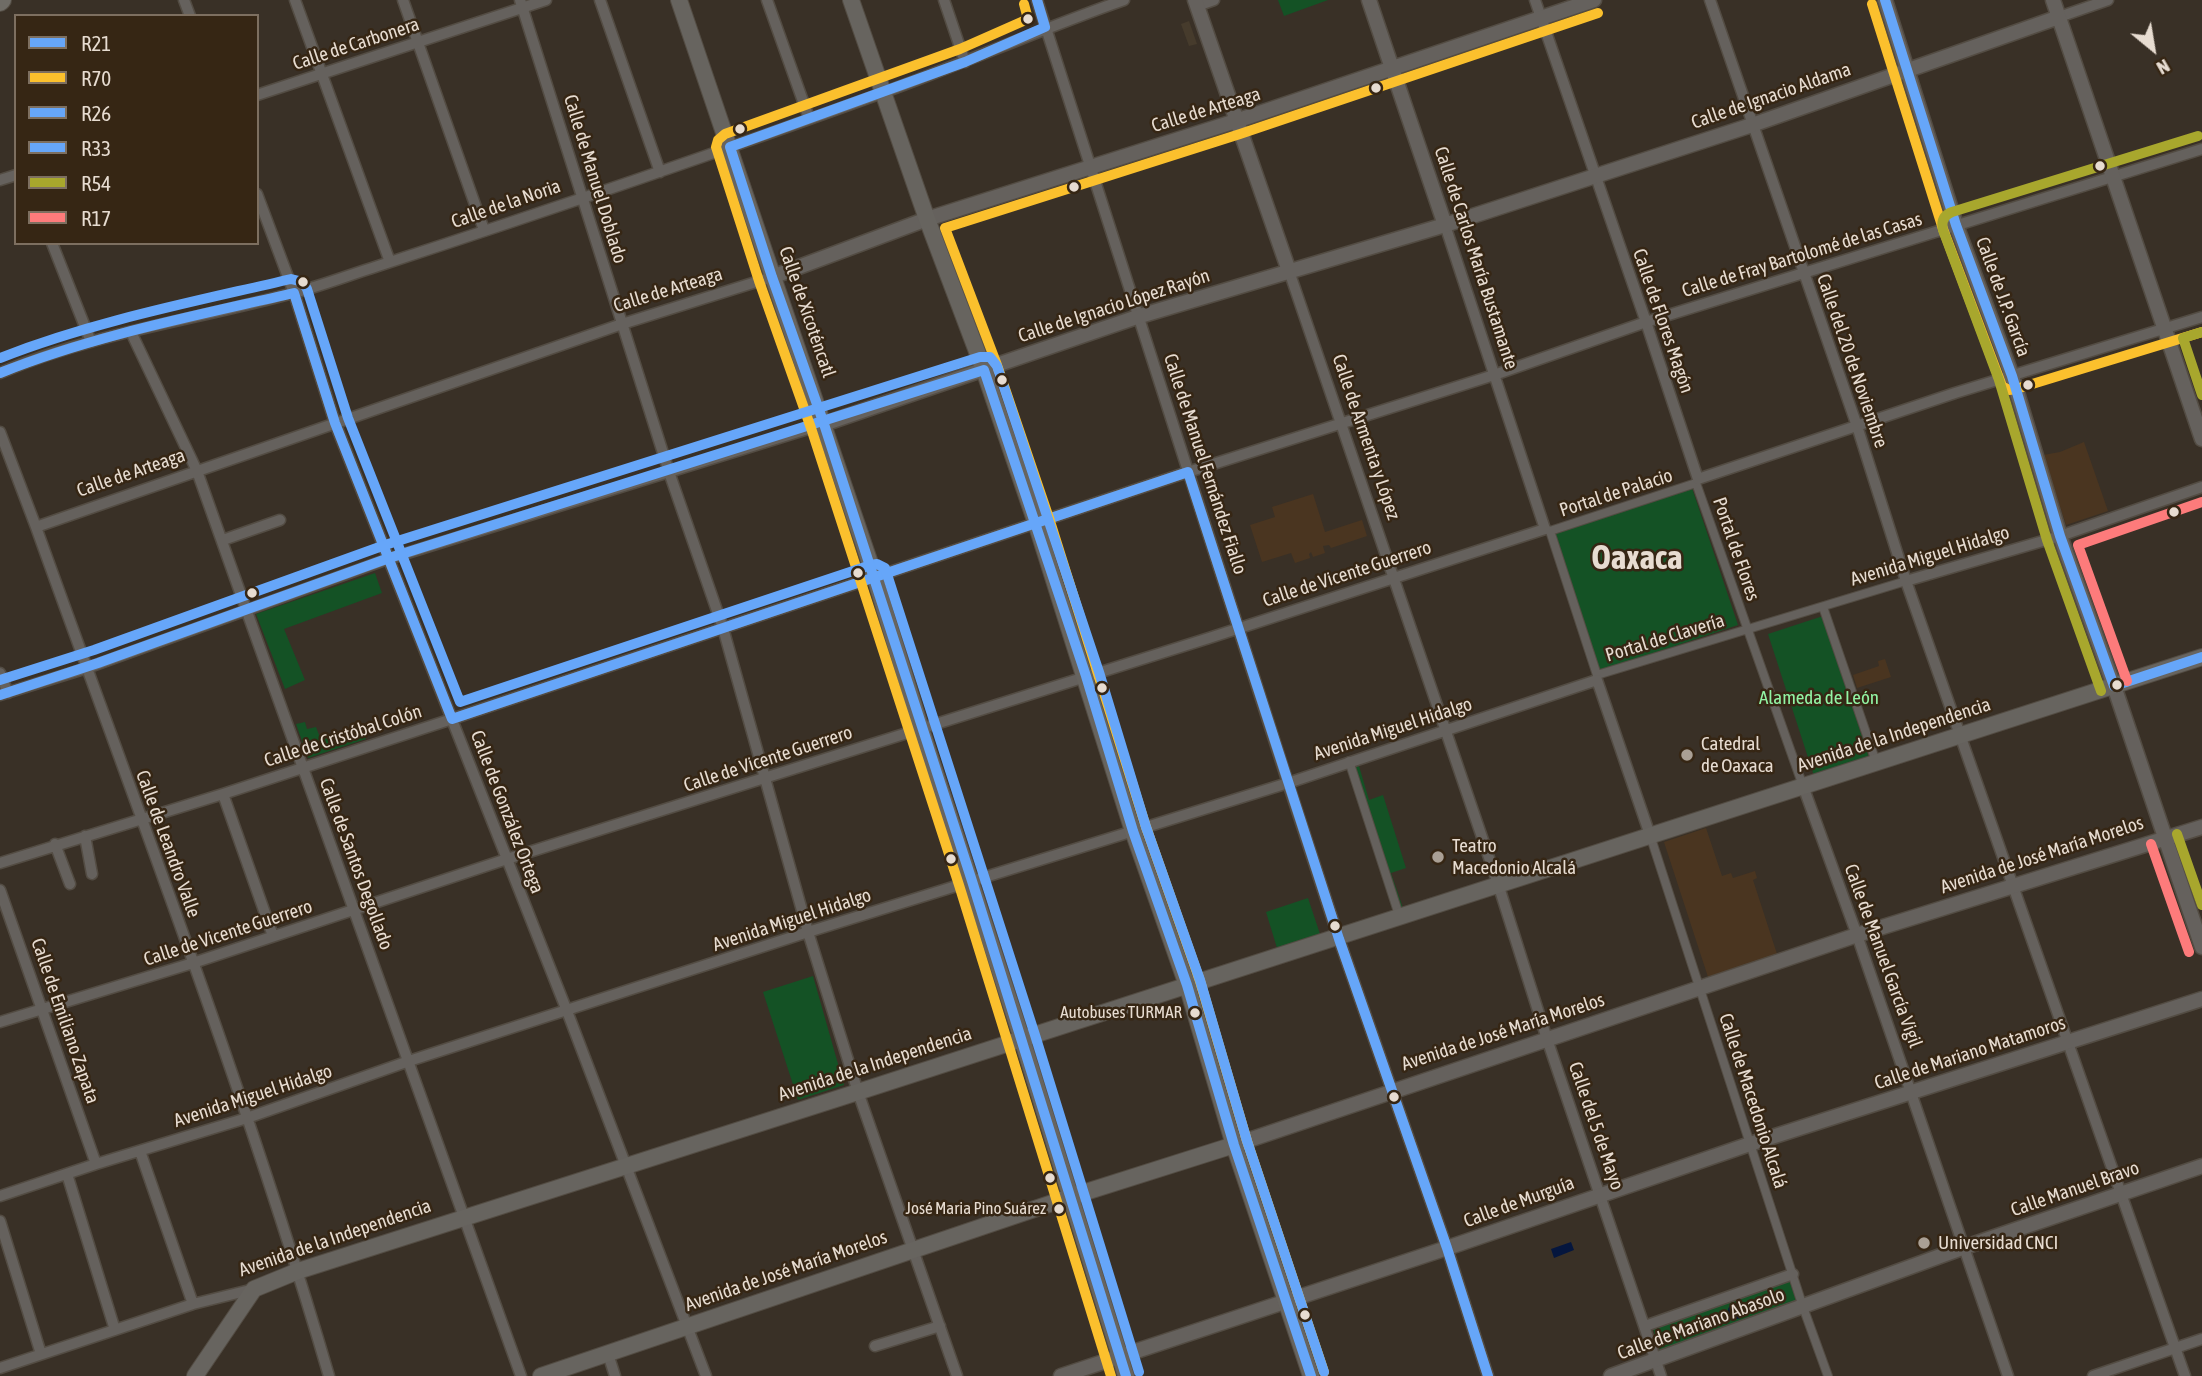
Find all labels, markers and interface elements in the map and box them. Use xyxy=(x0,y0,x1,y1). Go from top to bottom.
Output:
unlabelled marker xyxy=(1021,12,1035,26)
street label: Calle de Carbonera xyxy=(290,13,422,75)
legend xyxy=(14,14,259,245)
north arrow xyxy=(2118,14,2188,84)
text: R21 xyxy=(81,31,111,55)
text: N xyxy=(2153,55,2174,80)
street label: Calle de Ignacio Aldama xyxy=(1688,58,1854,134)
text: R70 xyxy=(81,66,111,90)
unlabelled marker xyxy=(1369,81,1383,95)
street label: Calle de Arteaga xyxy=(1149,83,1263,137)
street label: Calle de Manuel Doblado xyxy=(558,92,632,266)
text: R26 xyxy=(81,101,111,125)
unlabelled marker xyxy=(733,122,747,136)
text: R33 xyxy=(81,136,111,160)
street label: Calle de Carlos María Bustamante xyxy=(1429,144,1523,372)
unlabelled marker xyxy=(2093,159,2107,173)
text: R54 xyxy=(81,171,111,195)
street label: Calle de la Noria xyxy=(448,175,564,233)
unlabelled marker xyxy=(1067,180,1081,194)
text: R17 xyxy=(81,206,111,230)
street label: Calle de Fray Bartolomé de las Casas xyxy=(1679,208,1925,302)
street label: Calle de J.P. García xyxy=(1971,234,2035,360)
street label: Calle de Xicoténcatl xyxy=(774,243,840,381)
street label: Calle de Flores Magón xyxy=(1628,246,1698,396)
street label: Calle de Arteaga xyxy=(611,263,725,317)
street label: Calle de Ignacio López Rayón xyxy=(1015,264,1213,348)
street label: Calle del 20 de Noviembre xyxy=(1812,271,1892,451)
unlabelled marker xyxy=(296,275,310,289)
street label: Calle de Manuel Fernández Fiallo xyxy=(1159,351,1251,577)
street label: Calle de Armenta y López xyxy=(1327,351,1405,523)
unlabelled marker xyxy=(995,373,1009,387)
unlabelled marker xyxy=(2021,378,2035,392)
street label: Calle de Arteaga xyxy=(74,444,188,502)
street label: Portal de Palacio xyxy=(1557,464,1675,522)
street label: Portal de Flores xyxy=(1708,494,1764,604)
unlabelled marker xyxy=(2167,505,2181,519)
street label: Avenida Miguel Hidalgo xyxy=(1848,521,2012,591)
street label: Calle de Vicente Guerrero xyxy=(1260,536,1434,612)
district label: Oaxaca xyxy=(1592,539,1682,579)
unlabelled marker xyxy=(851,566,865,580)
unlabelled marker xyxy=(245,586,259,600)
street label: Portal de Clavería xyxy=(1603,609,1727,667)
unlabelled marker xyxy=(2110,678,2124,692)
unlabelled marker xyxy=(1095,681,1109,695)
park label: Alameda de León xyxy=(1759,687,1879,709)
street label: Avenida Miguel Hidalgo xyxy=(1311,693,1475,765)
street label: Avenida de la Independencia xyxy=(1794,693,1994,777)
street label: Calle de Cristóbal Colón xyxy=(261,700,425,772)
street label: Calle de Vicente Guerrero xyxy=(681,721,855,797)
street label: Calle de González Ortega xyxy=(465,727,549,897)
place label: Catedral de Oaxaca xyxy=(1701,733,1774,777)
marker: Catedral de Oaxaca xyxy=(1679,747,1695,763)
street label: Calle de Leandro Valle xyxy=(131,767,205,921)
street label: Calle de Santos Degollado xyxy=(314,775,398,953)
street label: Avenida de José María Morelos xyxy=(1938,811,2146,899)
place label: Teatro Macedonio Alcalá xyxy=(1452,835,1576,879)
marker: Teatro Macedonio Alcalá xyxy=(1430,849,1446,865)
unlabelled marker xyxy=(944,852,958,866)
street label: Calle de Manuel García Vigil xyxy=(1839,861,1927,1051)
street label: Avenida Miguel Hidalgo xyxy=(710,884,874,956)
street label: Calle de Vicente Guerrero xyxy=(141,895,315,971)
unlabelled marker xyxy=(1328,919,1342,933)
street label: Calle de Emiliano Zapata xyxy=(26,935,104,1107)
street label: Avenida de José María Morelos xyxy=(1399,988,1607,1076)
place label: Autobuses TURMAR xyxy=(1060,1003,1182,1023)
marker: Autobuses TURMAR xyxy=(1188,1006,1202,1020)
street label: Calle de Macedonio Alcalá xyxy=(1714,1011,1792,1191)
street label: Calle de Mariano Matamoros xyxy=(1872,1011,2068,1095)
street label: Avenida de la Independencia xyxy=(775,1022,975,1106)
street label: Calle del 5 de Mayo xyxy=(1563,1059,1629,1193)
street label: Avenida Miguel Hidalgo xyxy=(171,1060,335,1132)
unlabelled marker xyxy=(1387,1090,1401,1104)
street label: Calle Manuel Bravo xyxy=(2008,1156,2142,1222)
unlabelled marker xyxy=(1043,1171,1057,1185)
street label: Calle de Murguía xyxy=(1460,1171,1578,1233)
street label: Avenida de la Independencia xyxy=(236,1194,434,1282)
place label: José Maria Pino Suárez xyxy=(905,1199,1046,1219)
marker: José Maria Pino Suárez xyxy=(1052,1202,1066,1216)
street label: Avenida de José María Morelos xyxy=(682,1226,890,1316)
place label: Universidad CNCI xyxy=(1938,1232,2058,1254)
marker: Universidad CNCI xyxy=(1916,1235,1932,1251)
street label: Calle de Mariano Abasolo xyxy=(1614,1283,1788,1365)
unlabelled marker xyxy=(1298,1308,1312,1322)

